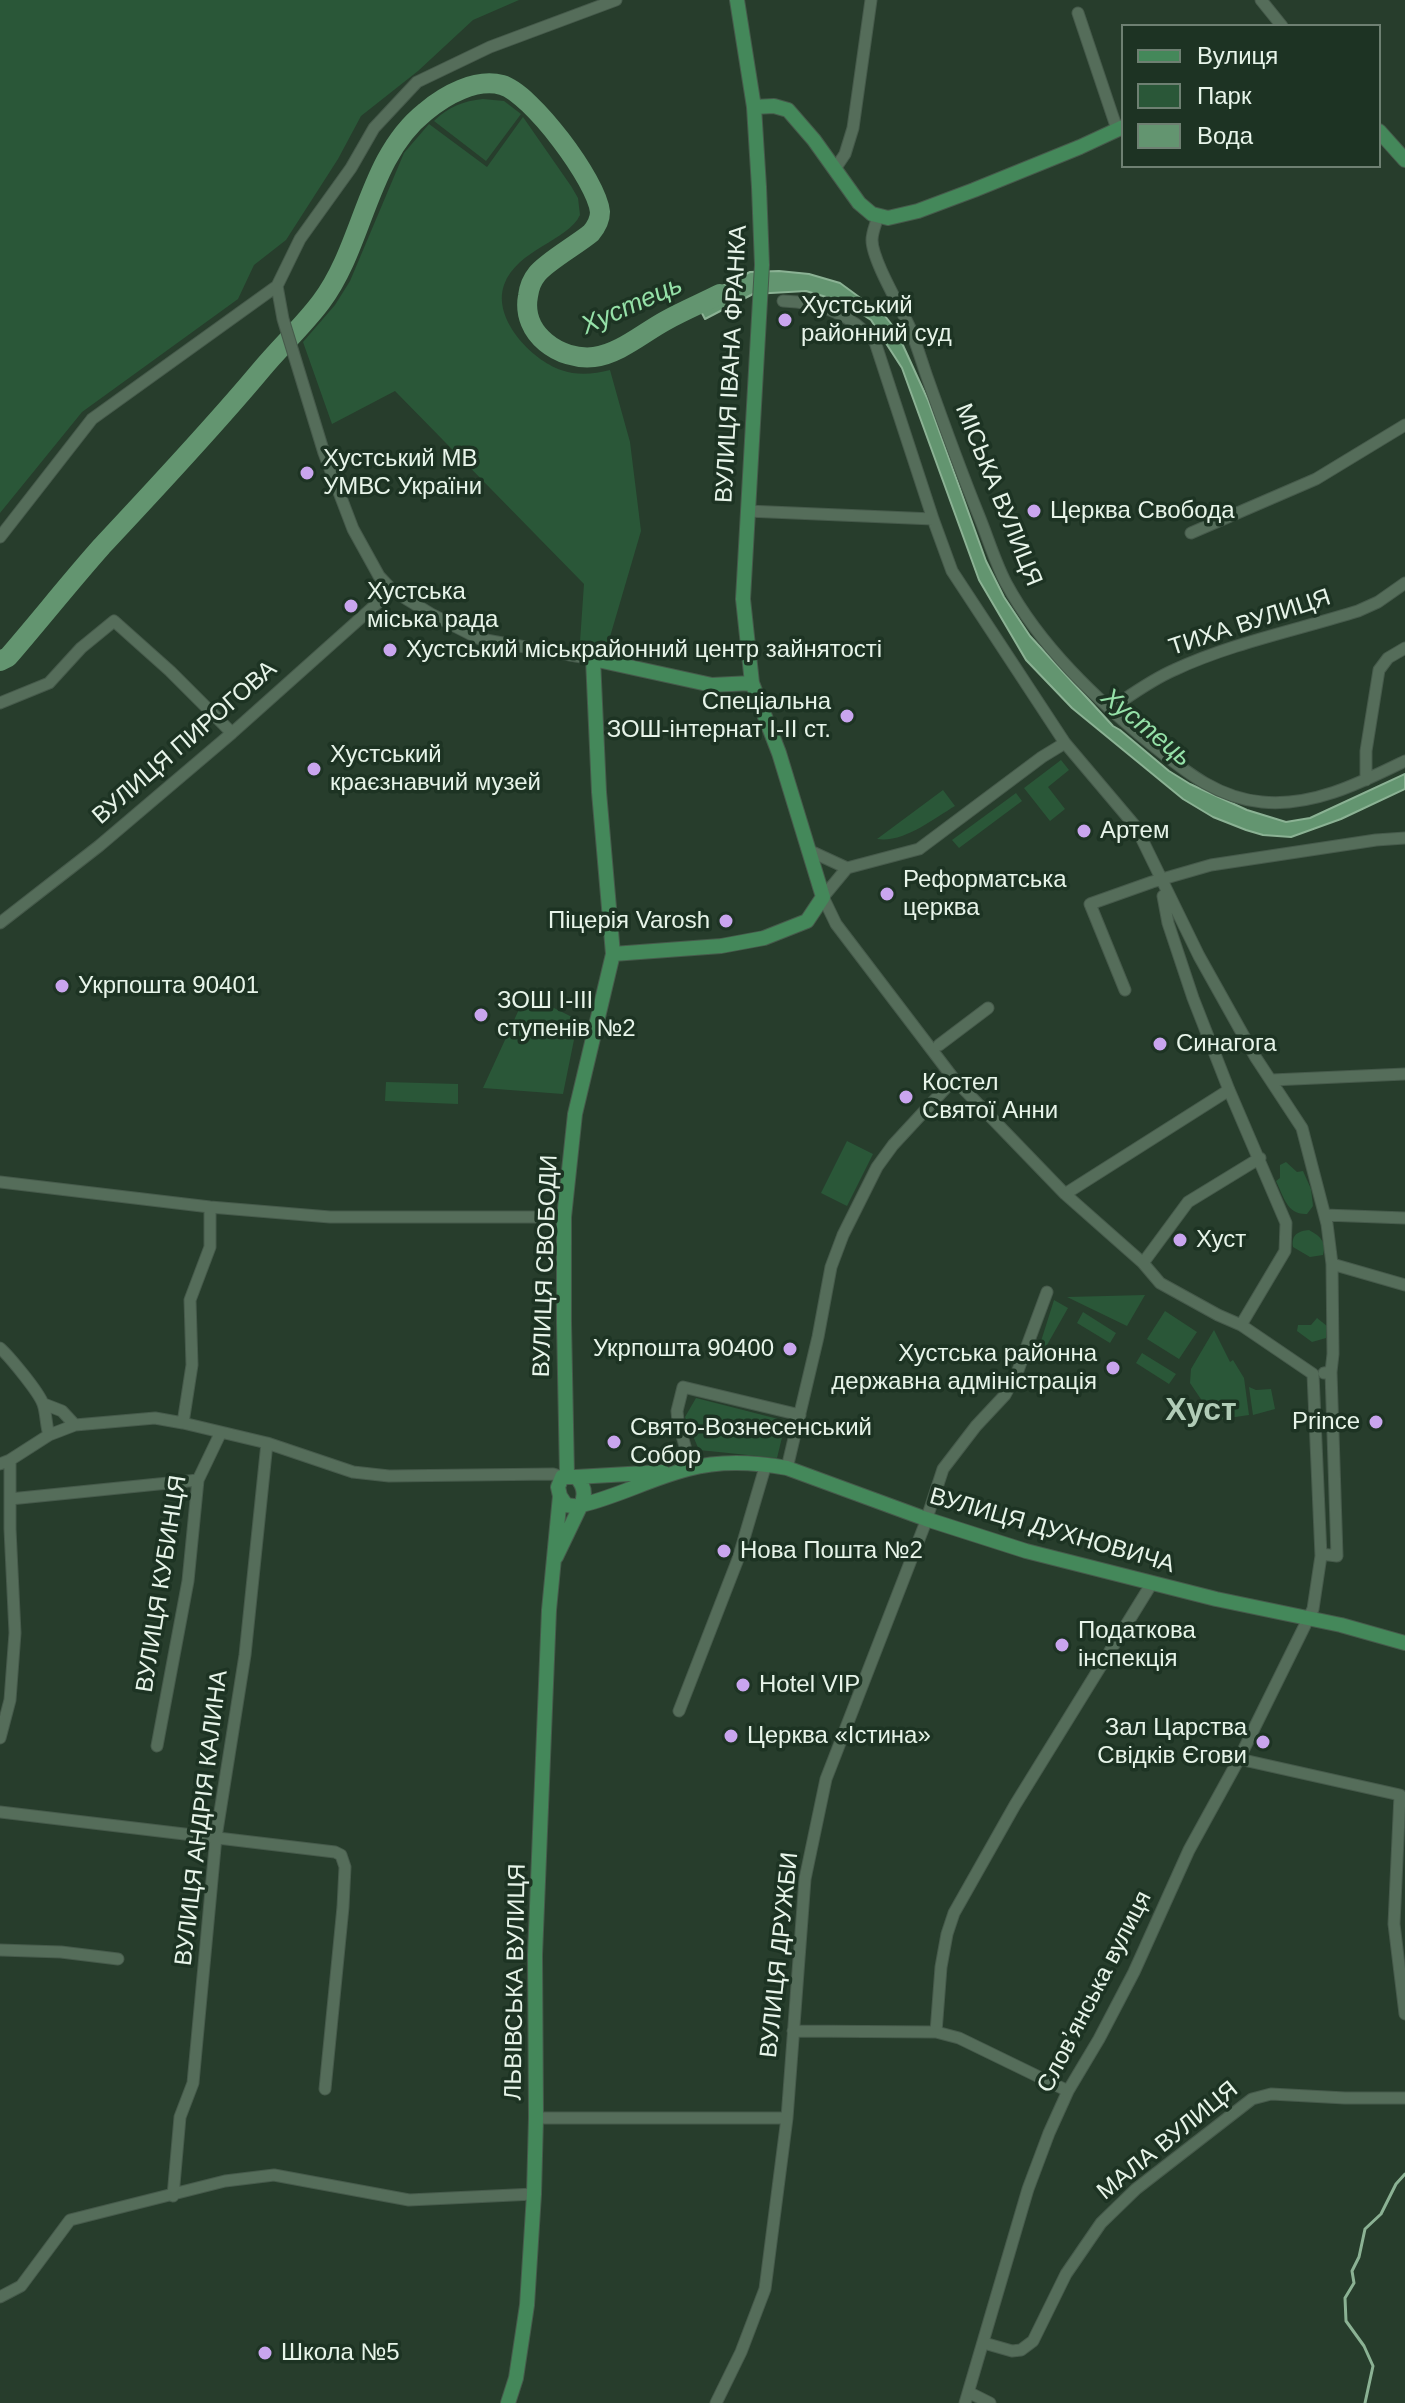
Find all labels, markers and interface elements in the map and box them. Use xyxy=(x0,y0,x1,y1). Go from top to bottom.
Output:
legend xyxy=(1121,24,1381,168)
text: Вулиця xyxy=(1197,42,1278,69)
text: Парк xyxy=(1197,82,1251,109)
text: Вода xyxy=(1197,122,1253,149)
street label: ВУЛИЦЯ ІВАНА ФРАНКА xyxy=(710,224,754,504)
water label: Хустець xyxy=(577,270,687,342)
place label: Хустський районний суд xyxy=(801,292,952,348)
marker: Хустський районний суд xyxy=(776,311,794,329)
street label: МІСЬКА ВУЛИЦЯ xyxy=(948,400,1048,590)
place label: Хустський МВ УМВС України xyxy=(323,445,482,501)
marker: Хустський МВ УМВС України xyxy=(298,464,316,482)
place label: Церква Свобода xyxy=(1050,497,1235,525)
marker: Церква Свобода xyxy=(1025,502,1043,520)
place label: Хустська міська рада xyxy=(367,578,498,634)
street label: ТИХА ВУЛИЦЯ xyxy=(1165,583,1335,663)
marker: Хустська міська рада xyxy=(342,597,360,615)
place label: Хустський міськрайонний центр зайнятості xyxy=(406,636,882,664)
marker: Хустський міськрайонний центр зайнятості xyxy=(381,641,399,659)
street label: ВУЛИЦЯ ПИРОГОВА xyxy=(87,655,283,831)
water label: Хустець xyxy=(1094,682,1198,774)
place label: Спеціальна ЗОШ-інтернат І-ІІ ст. xyxy=(607,688,831,744)
marker: Спеціальна ЗОШ-інтернат І-ІІ ст. xyxy=(838,707,856,725)
place label: Хустський краєзнавчий музей xyxy=(330,741,541,797)
marker: Хустський краєзнавчий музей xyxy=(305,760,323,778)
place label: Артем xyxy=(1100,817,1169,845)
marker: Артем xyxy=(1075,822,1093,840)
place label: Реформатська церква xyxy=(903,866,1067,922)
marker: Реформатська церква xyxy=(878,885,896,903)
place label: Піцерія Varosh xyxy=(548,907,710,935)
marker: Піцерія Varosh xyxy=(717,912,735,930)
place label: Укрпошта 90401 xyxy=(78,972,259,1000)
marker: Укрпошта 90401 xyxy=(53,977,71,995)
place label: ЗОШ І-ІІІ ступенів №2 xyxy=(497,987,636,1043)
marker: ЗОШ І-ІІІ ступенів №2 xyxy=(472,1006,490,1024)
place label: Синагога xyxy=(1176,1030,1276,1058)
marker: Синагога xyxy=(1151,1035,1169,1053)
place label: Костел Святої Анни xyxy=(922,1069,1058,1125)
marker: Костел Святої Анни xyxy=(897,1088,915,1106)
street label: ВУЛИЦЯ СВОБОДИ xyxy=(528,1154,564,1378)
place label: Хуст xyxy=(1196,1226,1246,1254)
marker: Хуст xyxy=(1171,1231,1189,1249)
place label: Укрпошта 90400 xyxy=(593,1335,774,1363)
marker: Укрпошта 90400 xyxy=(781,1340,799,1358)
place label: Хустська районна державна адміністрація xyxy=(831,1340,1097,1396)
marker: Хустська районна державна адміністрація xyxy=(1104,1359,1122,1377)
district label: Хуст xyxy=(1165,1392,1237,1430)
place label: Prince xyxy=(1292,1408,1360,1436)
marker: Prince xyxy=(1367,1413,1385,1431)
place label: Свято-Вознесенський Собор xyxy=(630,1414,872,1470)
marker: Свято-Вознесенський Собор xyxy=(605,1433,623,1451)
street label: ВУЛИЦЯ КУБИНЦЯ xyxy=(131,1473,193,1695)
street label: ВУЛИЦЯ ДУХНОВИЧА xyxy=(926,1482,1178,1580)
place label: Нова Пошта №2 xyxy=(740,1537,923,1565)
marker: Нова Пошта №2 xyxy=(715,1542,733,1560)
place label: Податкова інспекція xyxy=(1078,1617,1196,1673)
marker: Податкова інспекція xyxy=(1053,1636,1071,1654)
street label: ВУЛИЦЯ АНДРІЯ КАЛИНА xyxy=(170,1669,234,1967)
place label: Hotel VIP xyxy=(759,1671,860,1699)
marker: Hotel VIP xyxy=(734,1676,752,1694)
place label: Зал Царства Свідків Єгови xyxy=(1097,1714,1247,1770)
place label: Церква «Істина» xyxy=(747,1722,931,1750)
marker: Церква «Істина» xyxy=(722,1727,740,1745)
marker: Зал Царства Свідків Єгови xyxy=(1254,1733,1272,1751)
street label: ВУЛИЦЯ ДРУЖБИ xyxy=(755,1851,805,2059)
street label: ЛЬВІВСЬКА ВУЛИЦЯ xyxy=(500,1863,532,2101)
street label: Словʼянська вулиця xyxy=(1032,1886,1158,2098)
street label: МАЛА ВУЛИЦЯ xyxy=(1092,2075,1244,2207)
place label: Школа №5 xyxy=(281,2339,400,2367)
marker: Школа №5 xyxy=(256,2344,274,2362)

